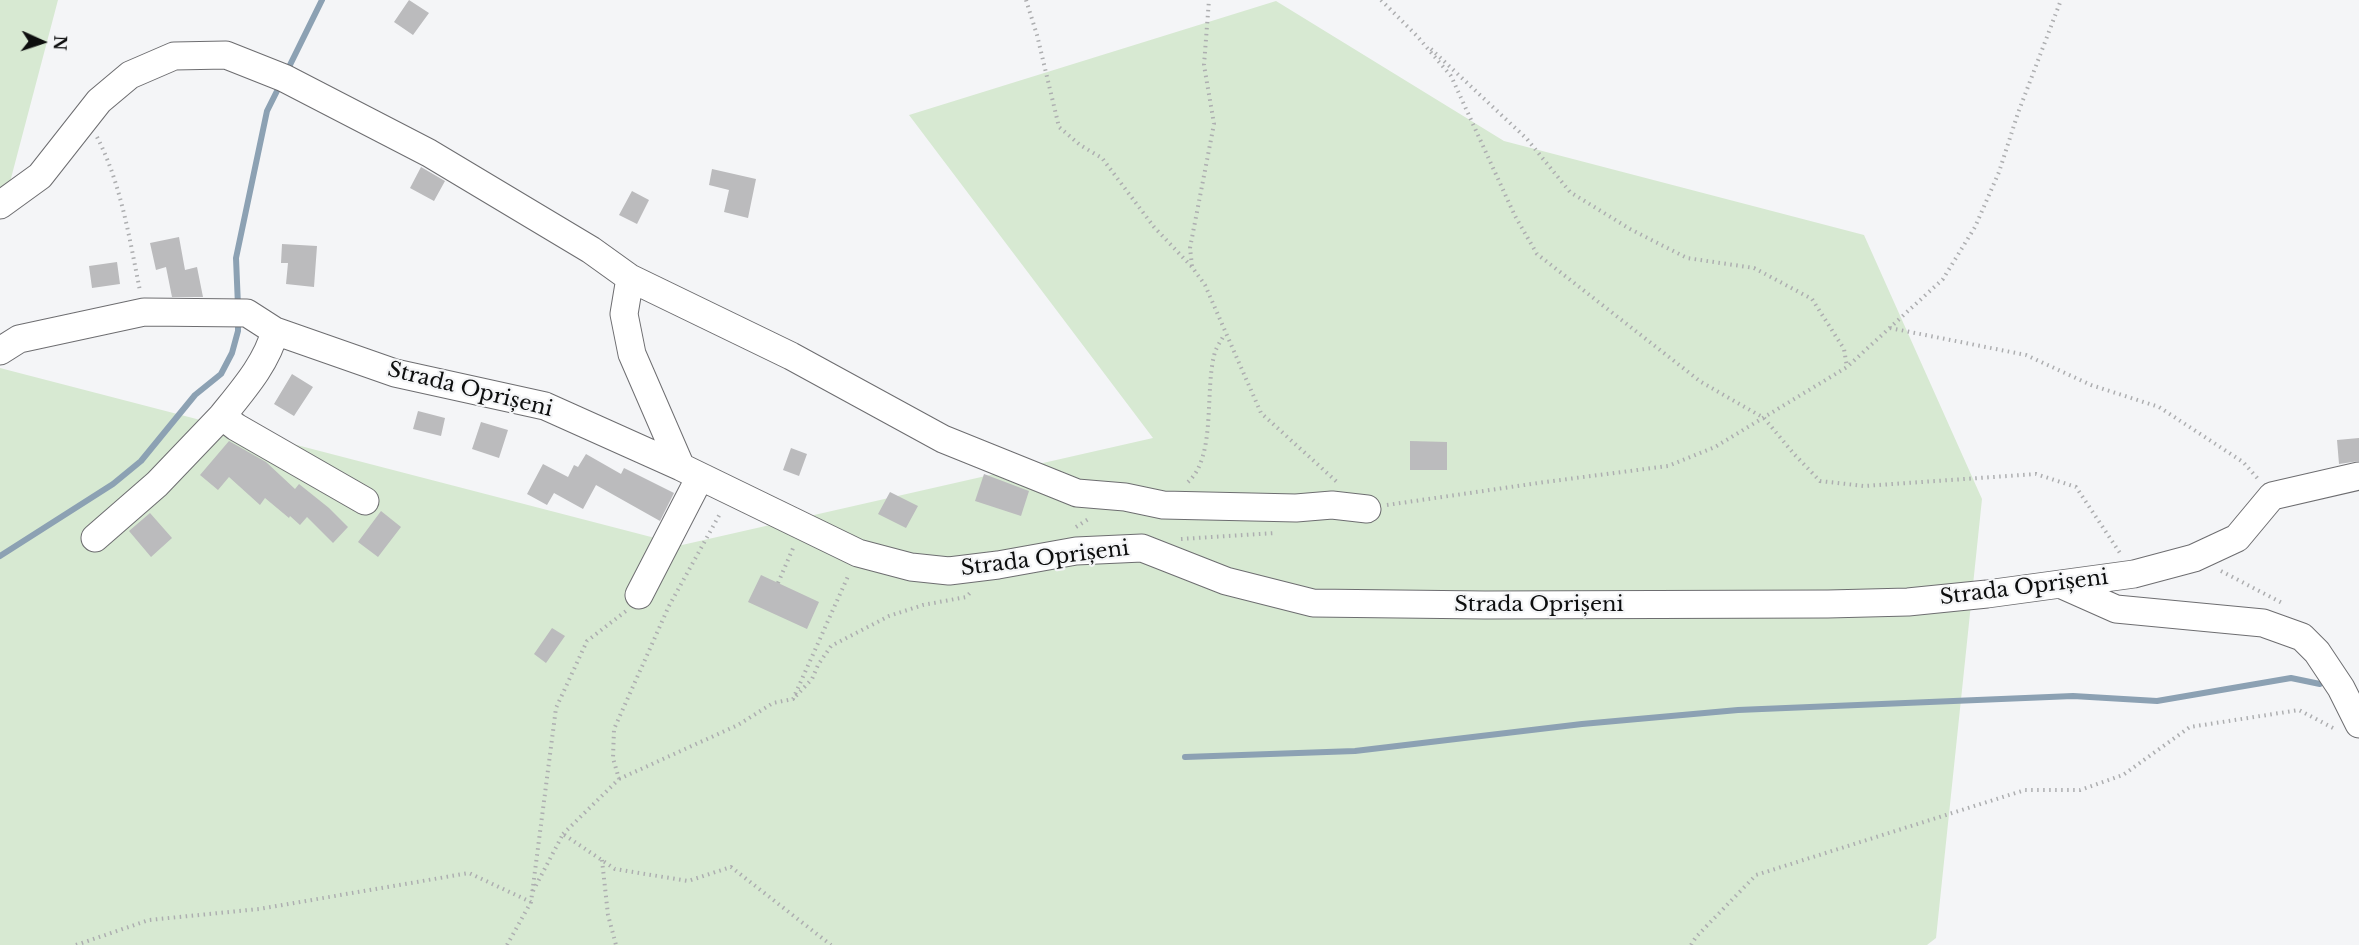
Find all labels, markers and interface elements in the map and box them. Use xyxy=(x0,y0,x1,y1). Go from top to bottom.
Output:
north arrow xyxy=(12,12,72,72)
text: N xyxy=(50,35,70,51)
street label: Strada Oprișeni xyxy=(385,357,555,423)
street label: Strada Oprișeni xyxy=(959,536,1131,582)
street label: Strada Oprișeni xyxy=(1938,565,2110,611)
street label: Strada Oprișeni xyxy=(1454,592,1624,618)

